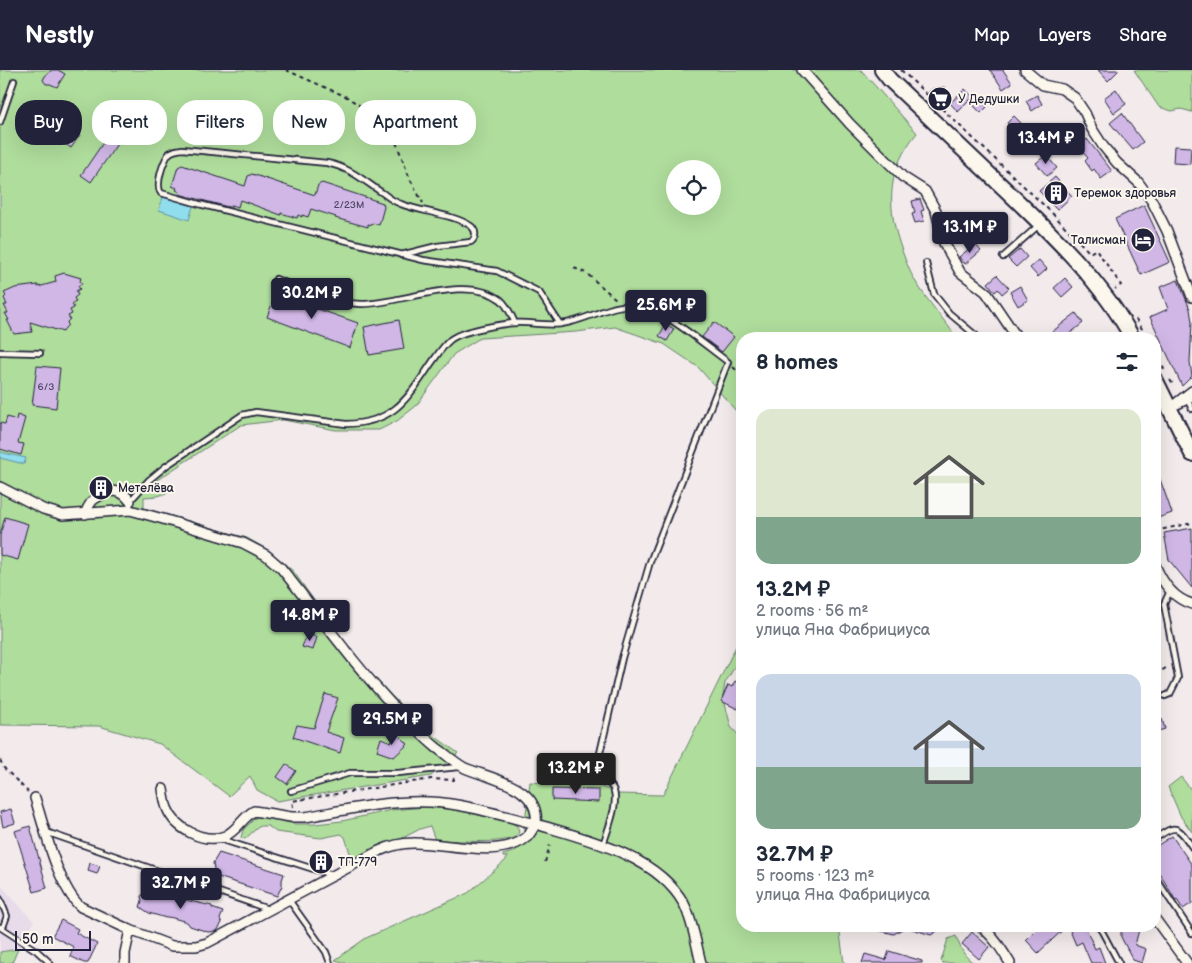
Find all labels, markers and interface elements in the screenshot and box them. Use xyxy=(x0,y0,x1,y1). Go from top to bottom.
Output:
text: Nestly xyxy=(25,21,94,50)
text: Map xyxy=(974,25,1010,46)
text: Layers xyxy=(1038,25,1091,46)
text: Share xyxy=(1119,25,1167,46)
supermarket icon: У Дедушки xyxy=(927,86,953,112)
place label: У Дедушки xyxy=(958,92,1019,107)
chip: Buy xyxy=(15,100,82,145)
chip: Rent xyxy=(92,100,167,145)
chip: Filters xyxy=(177,100,263,145)
chip: New xyxy=(273,100,345,145)
chip: Apartment xyxy=(355,100,476,145)
pin: 13.4M ₽ xyxy=(1000,122,1092,165)
text: 13.4M ₽ xyxy=(1018,129,1074,148)
map controls xyxy=(666,160,721,215)
button: locate xyxy=(666,160,721,215)
building icon: Теремок здоровья xyxy=(1043,180,1069,206)
place label: Теремок здоровья xyxy=(1074,186,1176,201)
house number: 2/23М xyxy=(334,199,364,211)
pin: 13.1M ₽ xyxy=(924,212,1016,254)
text: 13.1M ₽ xyxy=(943,218,997,237)
hotel icon: Талисман xyxy=(1130,227,1156,253)
place label: Талисман xyxy=(1071,233,1126,248)
pin: 30.2M ₽ xyxy=(266,278,358,320)
text: 30.2M ₽ xyxy=(282,284,342,303)
pin: 25.6M ₽ xyxy=(620,290,712,332)
text: 25.6M ₽ xyxy=(636,296,696,315)
icon: filters xyxy=(1113,348,1141,376)
text: 8 homes xyxy=(756,350,838,375)
house number: 6/3 xyxy=(38,381,54,393)
icon: home xyxy=(904,442,994,532)
building icon: Метелёва xyxy=(88,475,114,501)
place label: Метелёва xyxy=(118,481,174,496)
text: 13.2M ₽ xyxy=(756,577,830,602)
pin: 14.8M ₽ xyxy=(264,600,356,642)
text: 2 rooms · 56 m² xyxy=(756,602,868,621)
text: 14.8M ₽ xyxy=(282,606,338,625)
text: улица Яна Фабрициуса xyxy=(756,621,930,640)
pin: 29.5M ₽ xyxy=(346,704,438,746)
icon: home xyxy=(904,707,994,797)
text: 29.5M ₽ xyxy=(362,710,422,729)
pin: 13.2M ₽ xyxy=(530,752,622,795)
text: 13.2M ₽ xyxy=(548,759,604,778)
text: 32.7M ₽ xyxy=(756,842,833,867)
building icon: ТП-779 xyxy=(308,849,334,875)
place label: ТП-779 xyxy=(338,855,377,870)
text: 5 rooms · 123 m² xyxy=(756,867,874,886)
pin: 32.7M ₽ xyxy=(135,868,227,910)
text: 32.7M ₽ xyxy=(152,874,210,893)
text: улица Яна Фабрициуса xyxy=(756,886,930,905)
scale bar xyxy=(15,928,91,951)
text: 50 m xyxy=(22,931,54,948)

